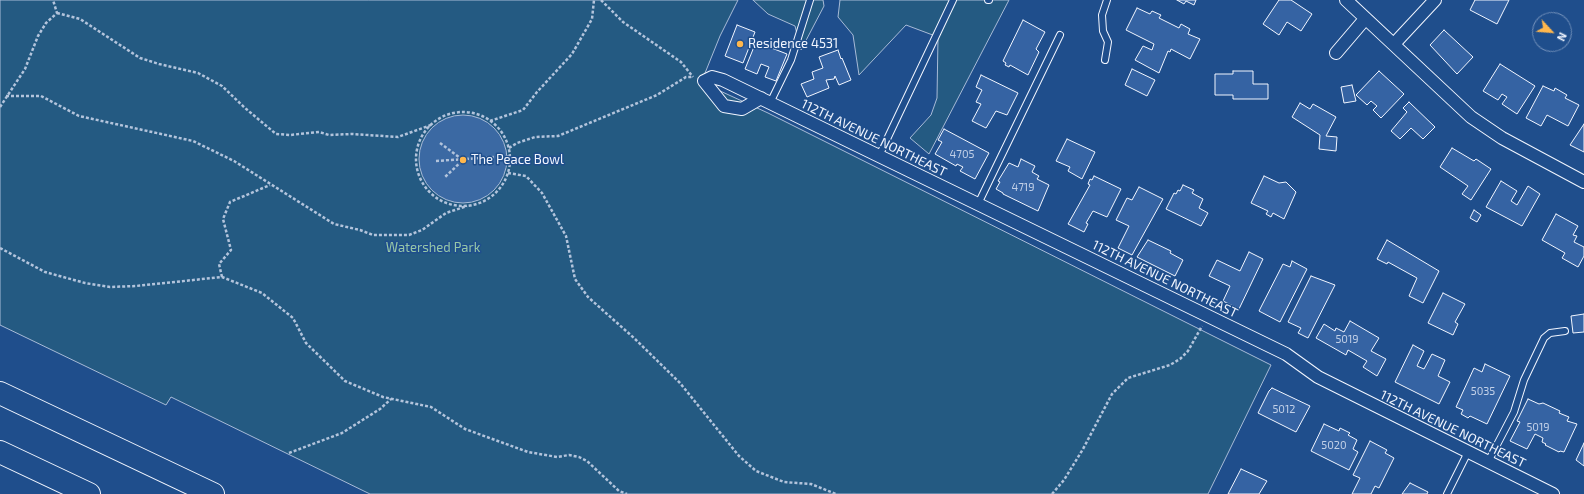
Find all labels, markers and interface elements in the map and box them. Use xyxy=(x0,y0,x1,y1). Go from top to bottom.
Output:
north arrow xyxy=(1532,12,1572,52)
text: N xyxy=(1555,31,1570,43)
place label: Residence 4531 xyxy=(748,36,838,52)
marker: Residence 4531 xyxy=(735,39,745,49)
street label: 112TH AVENUE NORTHEAST xyxy=(799,96,949,180)
house number: 4705 xyxy=(950,147,974,161)
place label: The Peace Bowl xyxy=(471,152,564,168)
marker: The Peace Bowl xyxy=(458,155,468,165)
house number: 4719 xyxy=(1011,180,1035,194)
street label: 112TH AVENUE NORTHEAST xyxy=(1090,237,1240,321)
park label: Watershed Park xyxy=(386,240,480,256)
house number: 5019 xyxy=(1335,332,1359,346)
house number: 5035 xyxy=(1471,384,1495,398)
street label: 112TH AVENUE NORTHEAST xyxy=(1378,387,1528,471)
house number: 5012 xyxy=(1272,402,1296,416)
house number: 5019 xyxy=(1526,420,1550,434)
house number: 5020 xyxy=(1321,438,1347,452)

